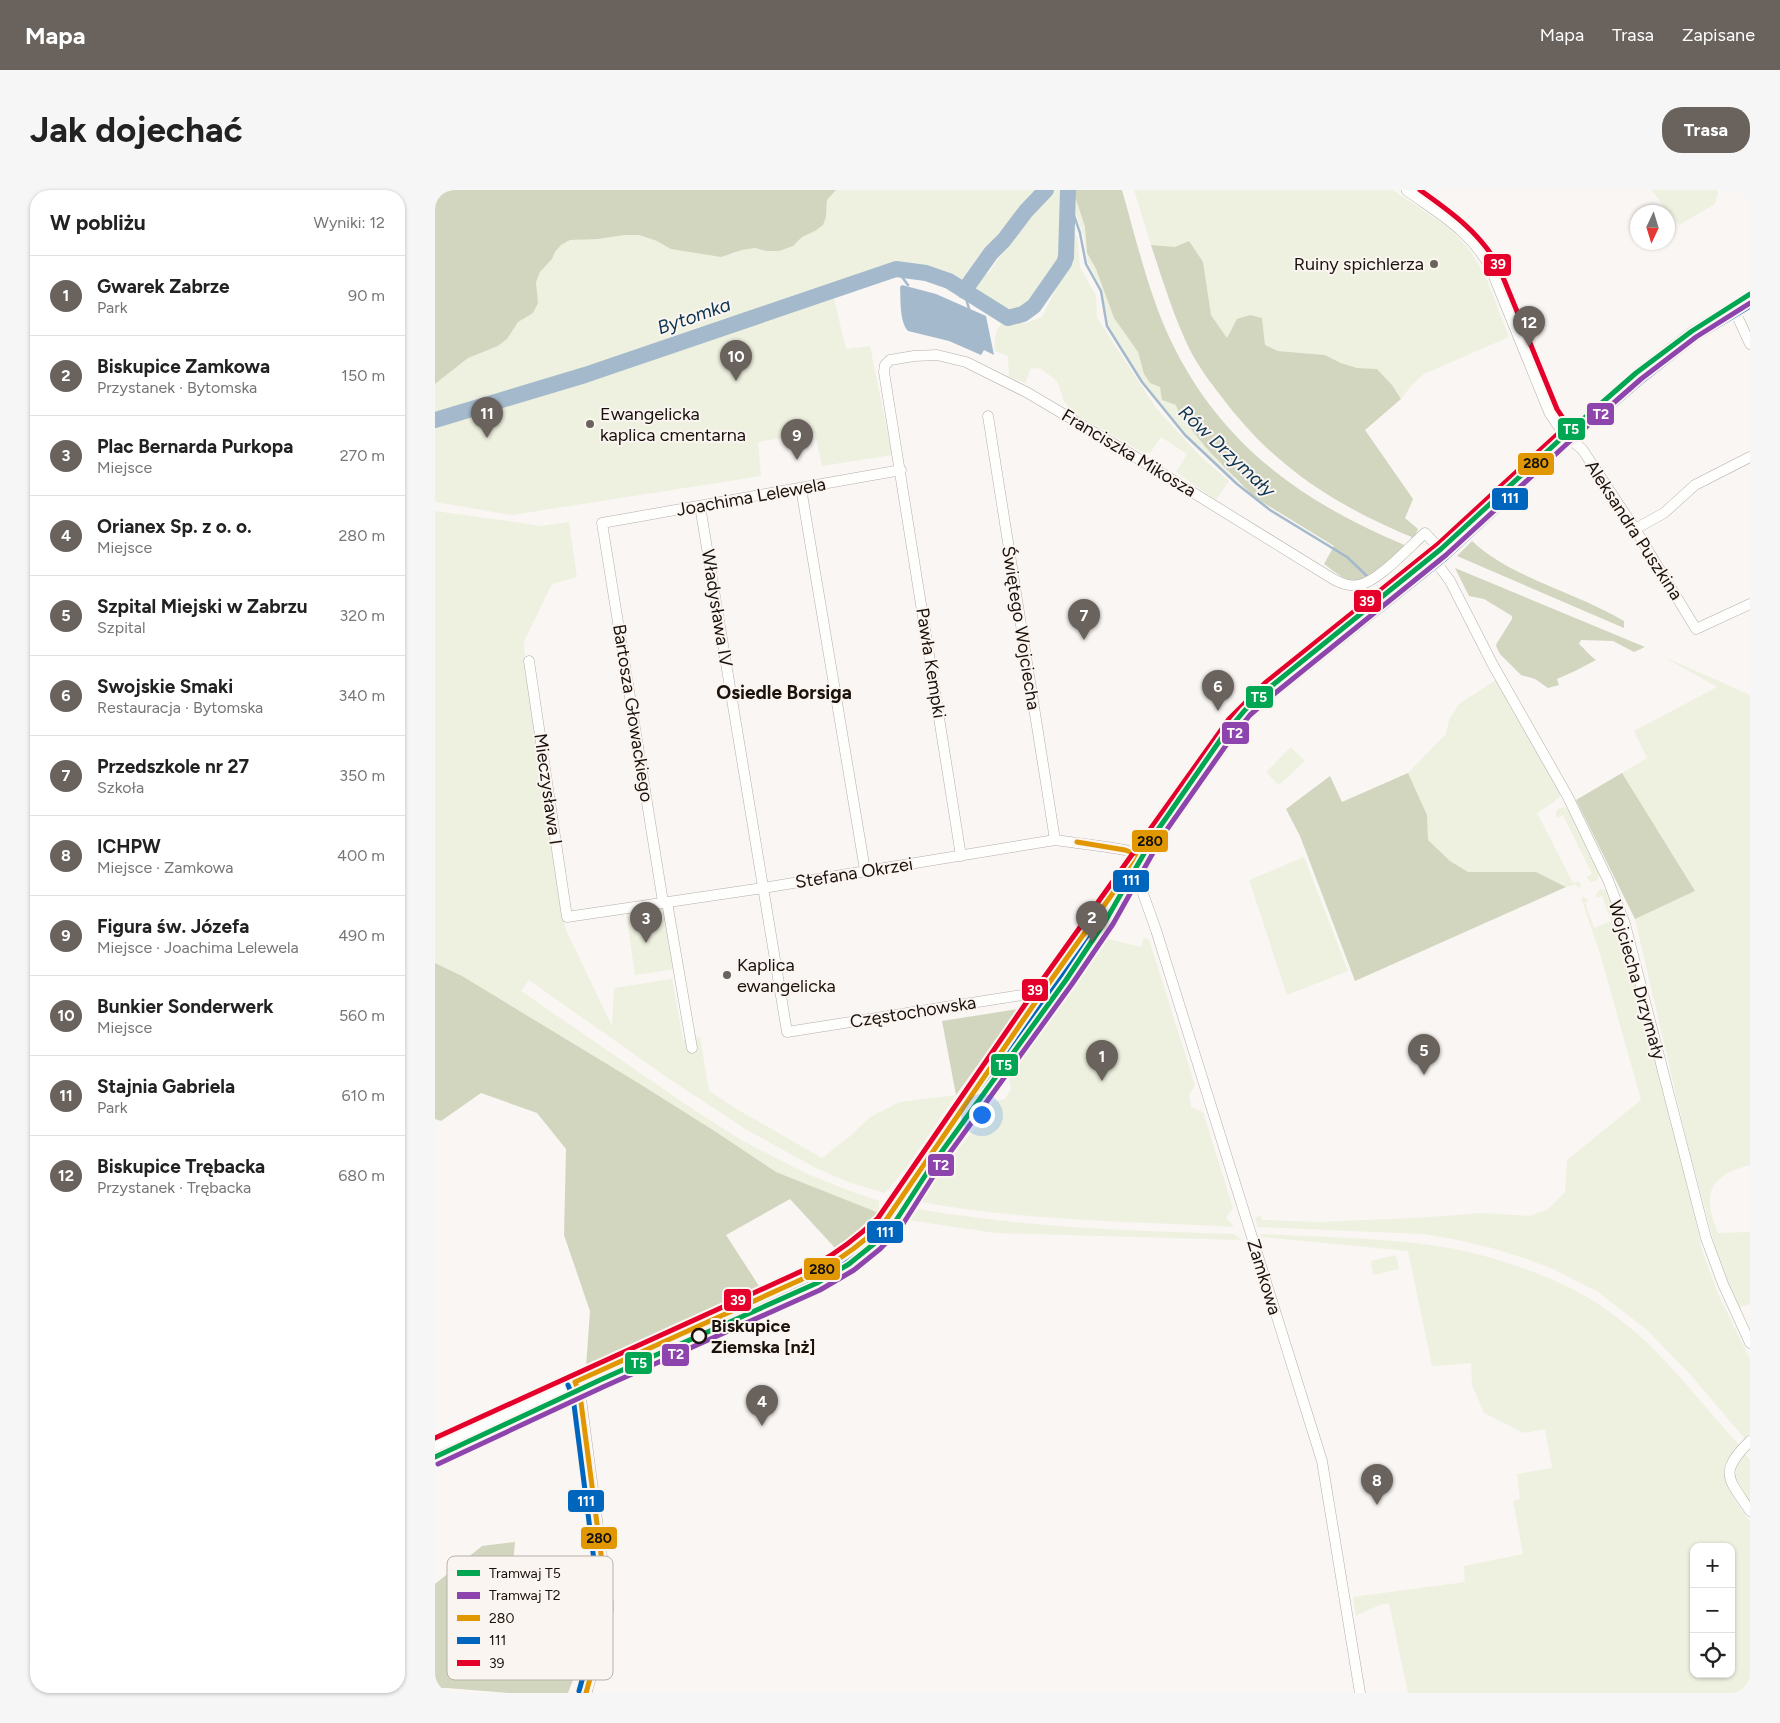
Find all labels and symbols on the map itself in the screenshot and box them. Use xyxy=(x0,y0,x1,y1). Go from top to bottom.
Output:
north arrow xyxy=(1630,205,1675,250)
place label: Ruiny spichlerza xyxy=(1294,253,1424,275)
line badge: 39 xyxy=(1483,253,1512,277)
text: 39 xyxy=(1490,256,1506,273)
marker: Ruiny spichlerza xyxy=(1428,258,1440,270)
water label: Bytomka xyxy=(654,293,734,339)
pin: 12 xyxy=(1513,306,1545,347)
pin: 10 xyxy=(720,340,752,381)
pin: 11 xyxy=(471,397,503,438)
water label: Rów Drzymały xyxy=(1174,400,1281,502)
line badge: T2 xyxy=(1586,402,1615,426)
place label: Ewangelicka kaplica cmentarna xyxy=(600,403,746,446)
street label: Franciszka Mikosza xyxy=(1058,404,1200,502)
text: T2 xyxy=(1593,406,1609,423)
line badge: T5 xyxy=(1557,417,1586,441)
marker: Ewangelicka kaplica cmentarna xyxy=(584,418,596,430)
pin: 9 xyxy=(781,419,813,460)
text: T5 xyxy=(1563,421,1579,438)
line badge: 280 xyxy=(1517,452,1555,476)
text: 280 xyxy=(1523,455,1549,472)
street label: Aleksandra Puszkina xyxy=(1581,456,1687,604)
street label: Joachima Lelewela xyxy=(675,473,827,521)
line badge: 111 xyxy=(1491,487,1529,511)
text: 111 xyxy=(1501,490,1519,507)
street label: Świętego Wojciecha xyxy=(997,544,1045,712)
street label: Władysława IV xyxy=(697,548,737,669)
line badge: 39 xyxy=(1353,589,1382,613)
text: 39 xyxy=(1359,593,1375,610)
pin: 7 xyxy=(1068,599,1100,640)
street label: Pawła Kempki xyxy=(911,606,951,720)
street label: Bartosza Głowackiego xyxy=(608,622,658,804)
pin: 6 xyxy=(1202,670,1234,711)
district label: Osiedle Borsiga xyxy=(716,681,852,704)
line badge: T5 xyxy=(1245,685,1274,709)
text: T5 xyxy=(1251,689,1267,706)
line badge: T2 xyxy=(1221,721,1250,745)
text: T2 xyxy=(1227,725,1243,742)
street label: Mieczysława I xyxy=(529,732,567,846)
line badge: 280 xyxy=(1131,829,1169,853)
text: 280 xyxy=(1137,833,1163,850)
street label: Stefana Okrzei xyxy=(794,853,914,893)
line badge: 111 xyxy=(1112,869,1150,893)
text: 111 xyxy=(1122,872,1140,889)
street label: Wojciecha Drzymały xyxy=(1604,898,1670,1063)
pin: 2 xyxy=(1076,901,1108,942)
pin: 3 xyxy=(630,902,662,943)
place label: Kaplica ewangelicka xyxy=(737,954,836,997)
marker: Kaplica ewangelicka xyxy=(721,969,733,981)
line badge: 39 xyxy=(1021,978,1049,1002)
text: 39 xyxy=(1027,982,1043,999)
street label: Częstochowska xyxy=(848,991,978,1033)
pin: 5 xyxy=(1408,1034,1440,1075)
pin: 1 xyxy=(1086,1040,1118,1081)
line badge: T5 xyxy=(990,1053,1019,1077)
text: T5 xyxy=(996,1057,1012,1074)
your location xyxy=(969,1102,995,1128)
line badge: T2 xyxy=(927,1153,955,1177)
text: T2 xyxy=(933,1157,949,1174)
line badge: 111 xyxy=(866,1220,904,1244)
text: 111 xyxy=(876,1224,894,1241)
street label: Zamkowa xyxy=(1242,1237,1286,1317)
line badge: 280 xyxy=(803,1257,841,1281)
text: 280 xyxy=(809,1261,835,1278)
line badge: 39 xyxy=(723,1288,752,1312)
text: 39 xyxy=(730,1292,746,1309)
place label: Biskupice Ziemska [nż] xyxy=(711,1315,815,1358)
marker: Biskupice Ziemska [nż] xyxy=(691,1328,707,1344)
line badge: T2 xyxy=(661,1343,690,1367)
text: T2 xyxy=(668,1346,684,1363)
line badge: T5 xyxy=(624,1351,653,1375)
text: T5 xyxy=(631,1355,647,1372)
pin: 4 xyxy=(746,1385,778,1426)
pin: 8 xyxy=(1361,1464,1393,1505)
line badge: 111 xyxy=(567,1489,605,1513)
text: 111 xyxy=(577,1493,595,1510)
line badge: 280 xyxy=(580,1526,618,1550)
text: 280 xyxy=(586,1530,612,1547)
legend xyxy=(447,1556,613,1680)
text: Tramwaj T5 xyxy=(489,1565,561,1582)
text: Tramwaj T2 xyxy=(489,1587,561,1604)
text: 280 xyxy=(489,1610,514,1627)
text: 111 xyxy=(489,1632,506,1649)
text: 39 xyxy=(489,1655,505,1672)

